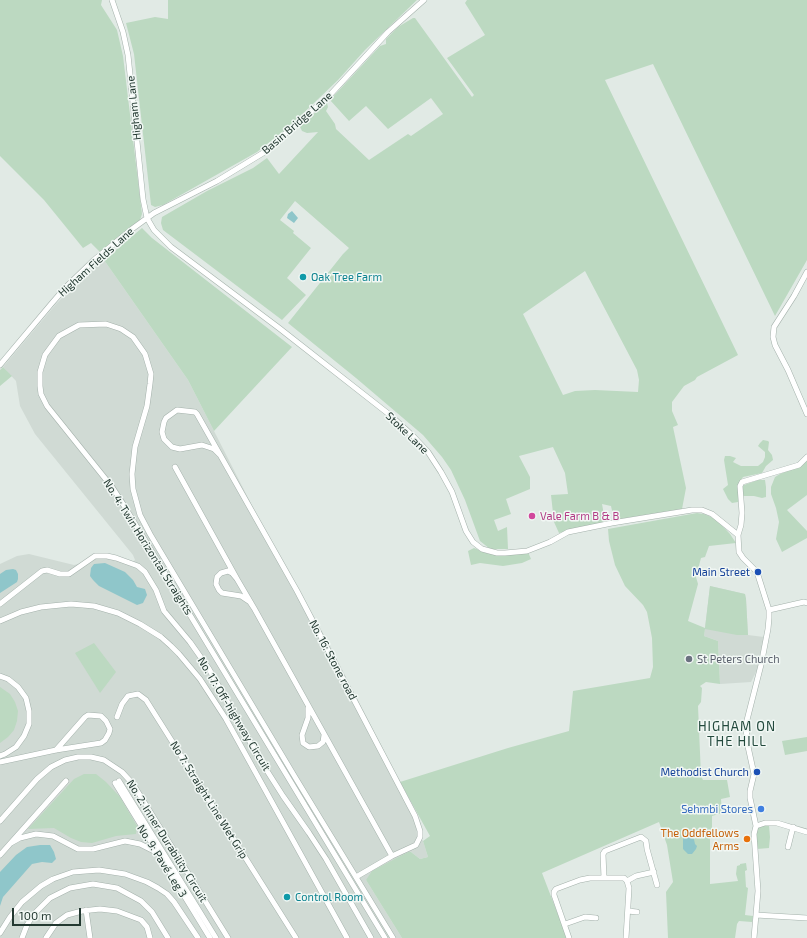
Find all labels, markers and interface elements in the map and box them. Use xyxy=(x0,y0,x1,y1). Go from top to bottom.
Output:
street label: Higham Lane xyxy=(124,75,144,141)
street label: Basin Bridge Lane xyxy=(259,89,335,157)
street label: Higham Fields Lane xyxy=(56,225,136,299)
place label: Oak Tree Farm xyxy=(311,270,382,284)
marker: Oak Tree Farm xyxy=(298,272,308,282)
street label: Stoke Lane xyxy=(383,409,431,457)
street label: No. 4: Twin Horizontal Straights xyxy=(101,477,195,617)
place label: Vale Farm B & B xyxy=(540,509,619,523)
marker: Vale Farm B & B xyxy=(527,511,537,521)
place label: Main Street xyxy=(692,565,750,579)
marker: Main Street xyxy=(753,567,763,577)
street label: No. 16: Stone road xyxy=(306,618,360,702)
place label: St Peters Church xyxy=(697,652,780,666)
marker: St Peters Church xyxy=(684,654,694,664)
street label: No. 17: Off-highway Circuit xyxy=(195,655,273,773)
district label: HIGHAM ON THE HILL xyxy=(698,719,776,750)
street label: No 7: Straight Line Wet Grip xyxy=(167,739,251,861)
place label: Methodist Church xyxy=(660,765,749,779)
marker: Methodist Church xyxy=(752,767,762,777)
street label: No. 2: Inner Durability Circuit xyxy=(124,777,210,905)
place label: Sehmbi Stores xyxy=(681,802,753,816)
marker: Sehmbi Stores xyxy=(756,804,766,814)
street label: No. 9: Pavé Leg 3 xyxy=(134,822,190,900)
place label: The Oddfellows Arms xyxy=(661,826,739,852)
marker: The Oddfellows Arms xyxy=(742,834,752,844)
place label: Control Room xyxy=(295,890,363,904)
marker: Control Room xyxy=(282,892,292,902)
scale bar xyxy=(14,900,83,926)
text: 100 m xyxy=(19,908,51,922)

